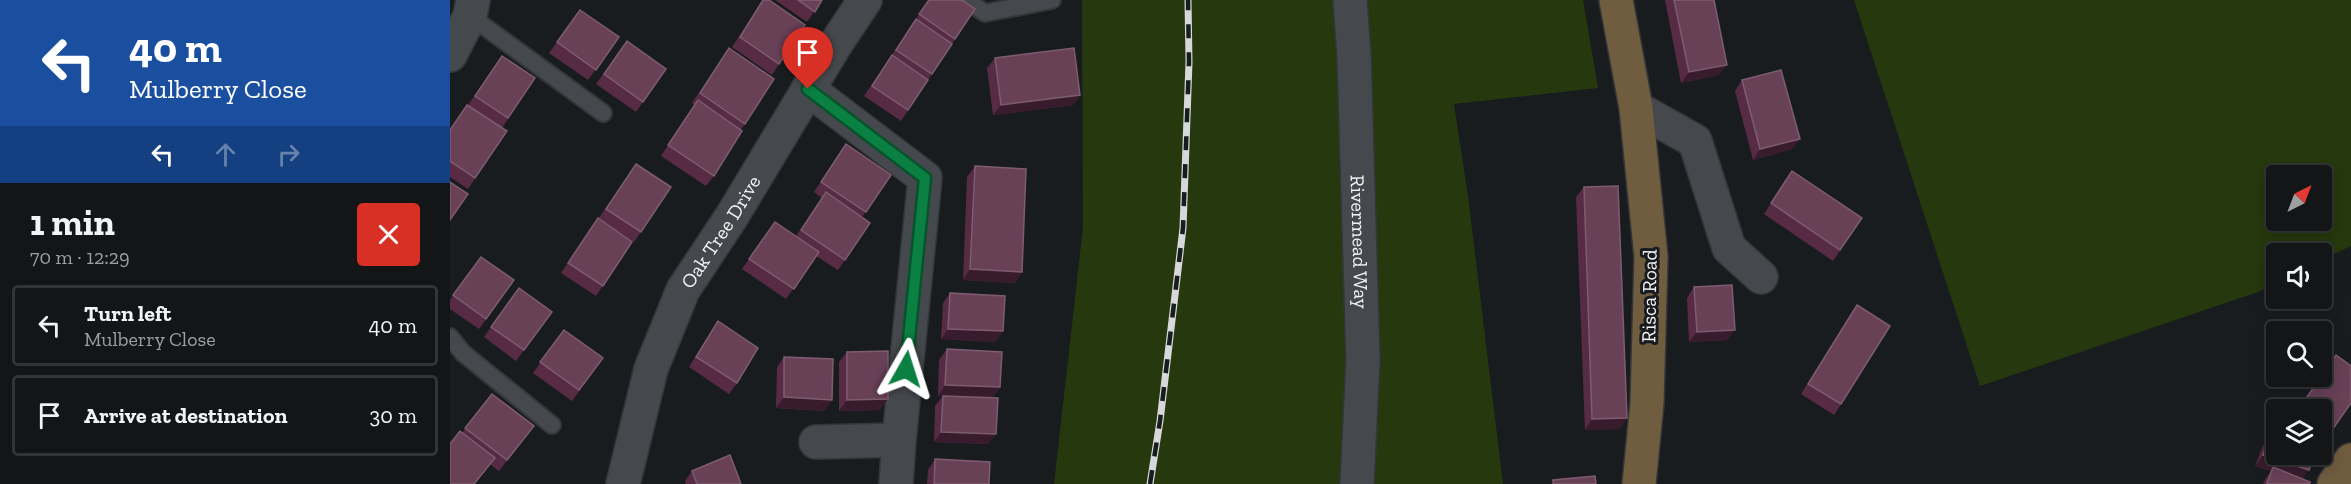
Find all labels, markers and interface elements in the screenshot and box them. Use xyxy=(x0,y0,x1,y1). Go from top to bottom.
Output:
text: 40 m xyxy=(129,22,222,73)
icon: left xyxy=(30,24,108,102)
pin xyxy=(782,27,833,89)
icon: arrive xyxy=(791,36,824,69)
text: Mulberry Close xyxy=(129,73,307,105)
icon: left xyxy=(146,138,179,171)
icon: ahead xyxy=(209,138,242,171)
icon: right xyxy=(272,138,305,171)
north arrow xyxy=(2266,165,2332,231)
map controls xyxy=(2266,165,2332,465)
street label: Oak Tree Drive xyxy=(676,171,766,293)
street label: Rivermead Way xyxy=(1346,175,1374,310)
text: 1 min xyxy=(30,201,115,244)
button: close xyxy=(357,203,420,266)
button: sound xyxy=(2266,243,2332,309)
text: 70 m · 12:29 xyxy=(30,245,130,269)
street label: Risca Road xyxy=(1636,249,1662,343)
text: Turn left xyxy=(84,300,171,327)
icon: left xyxy=(33,309,66,342)
text: 40 m xyxy=(368,312,417,339)
button: search xyxy=(2266,321,2332,387)
text: Mulberry Close xyxy=(84,327,216,351)
position arrow xyxy=(874,337,938,401)
icon: arrive xyxy=(33,399,66,432)
button: layers xyxy=(2266,399,2332,465)
text: Arrive at destination xyxy=(84,402,287,429)
text: 30 m xyxy=(370,402,417,429)

